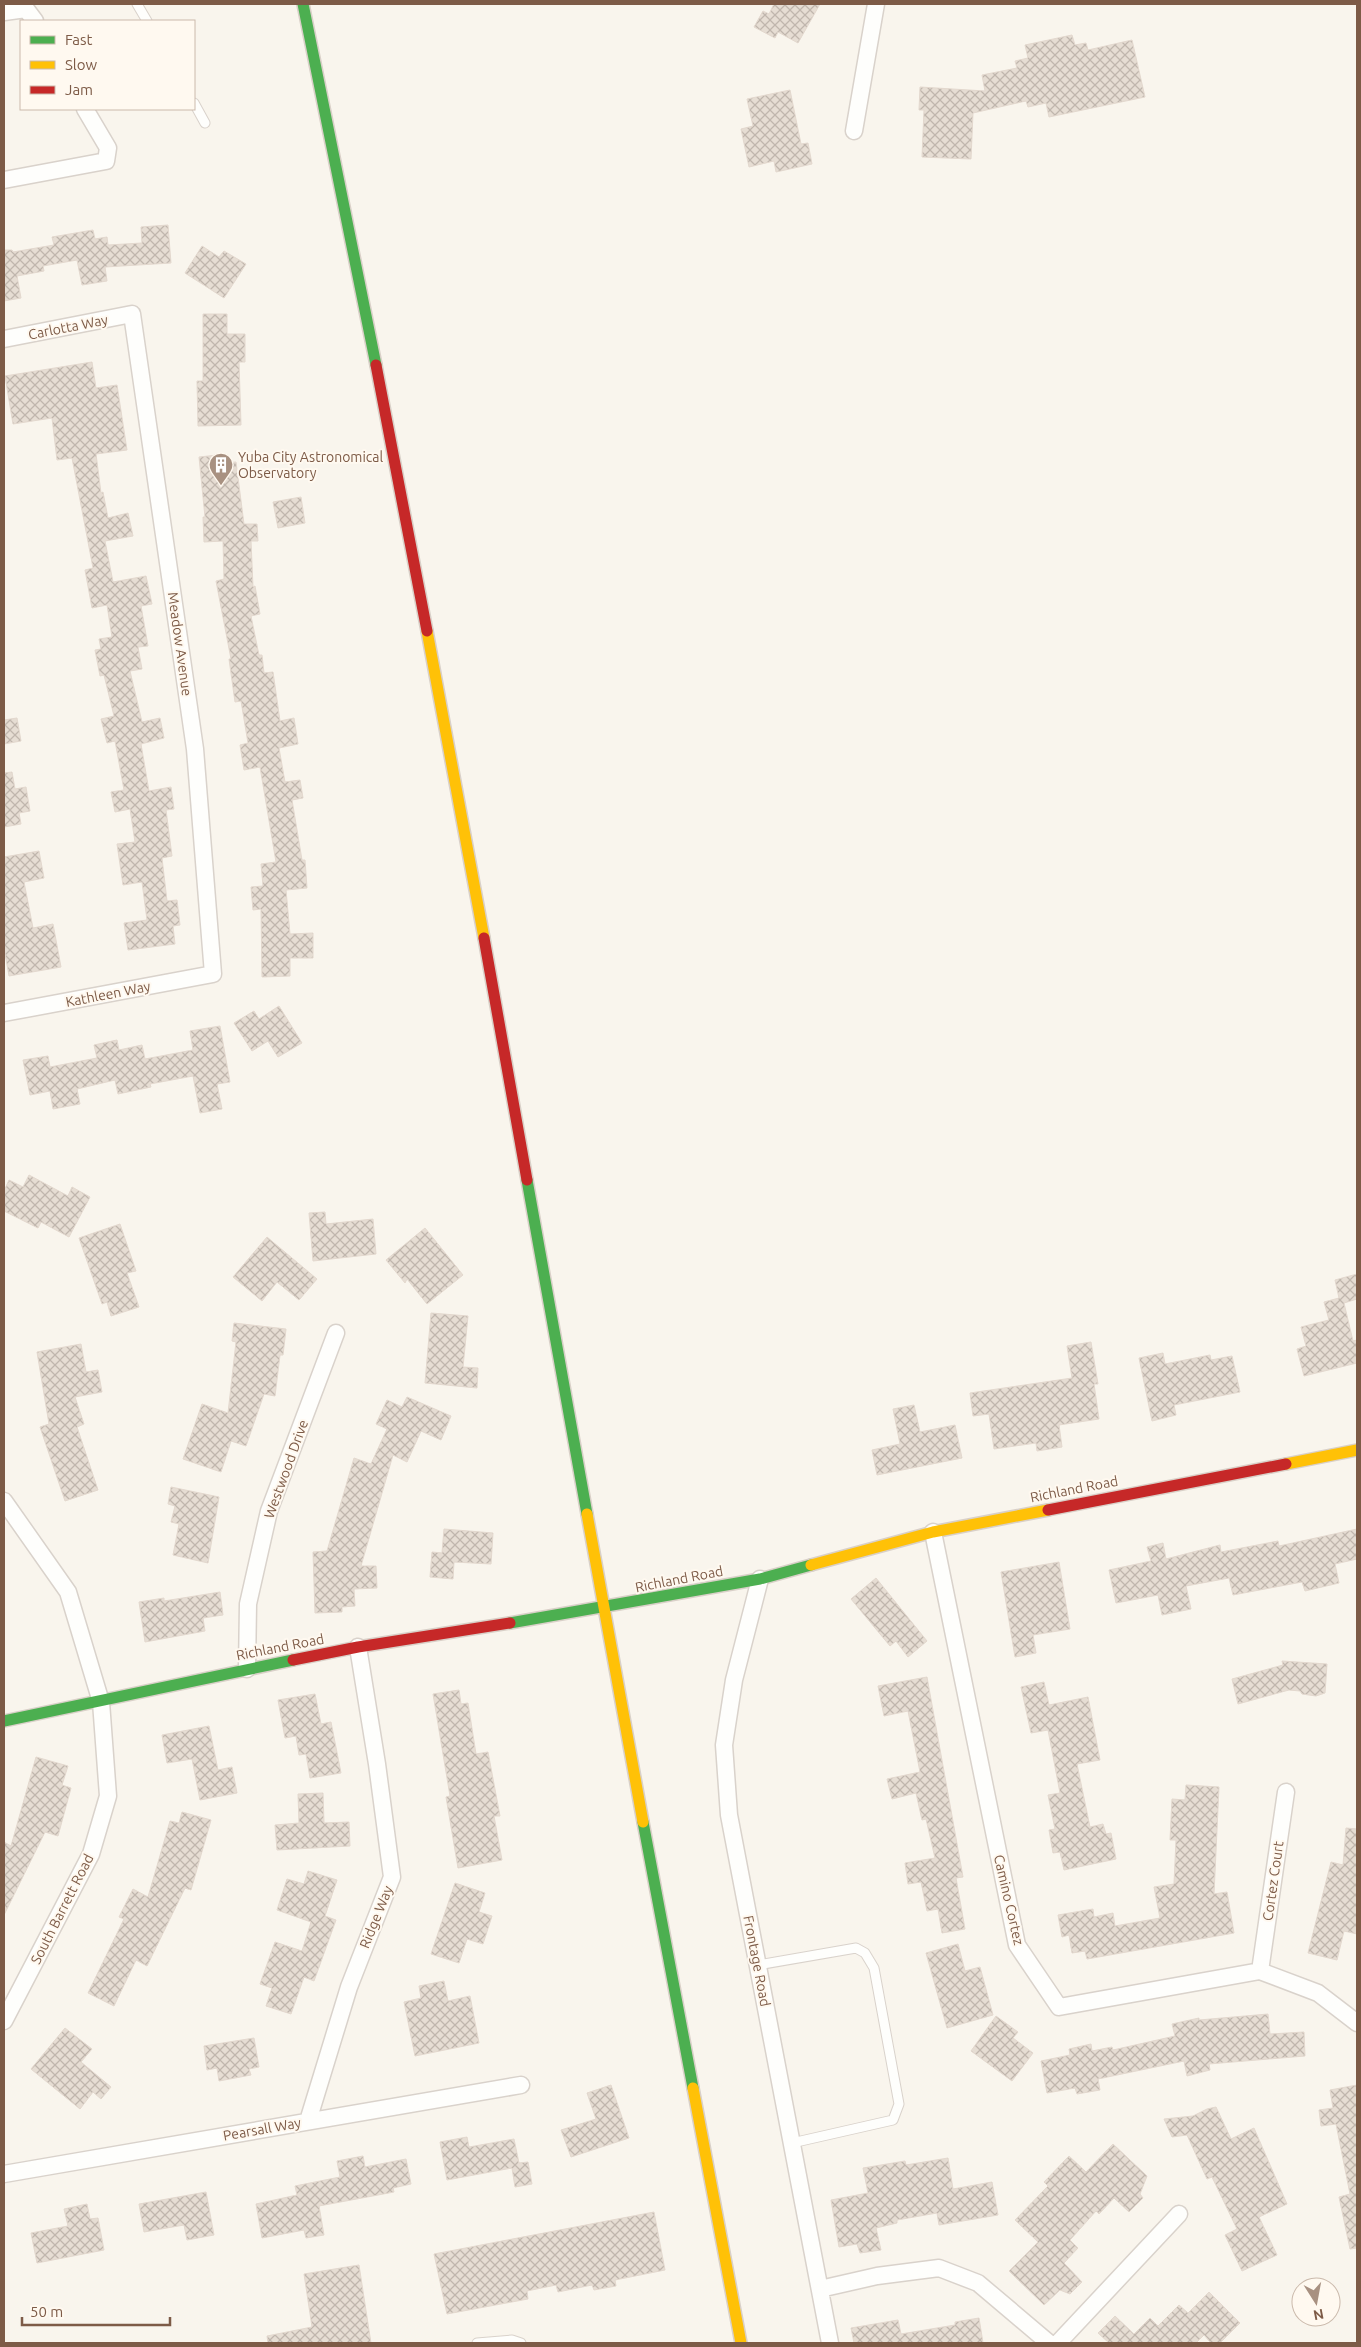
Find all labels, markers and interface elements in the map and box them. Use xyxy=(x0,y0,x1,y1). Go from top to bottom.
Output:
legend xyxy=(20,20,195,110)
text: Fast xyxy=(65,31,93,48)
text: Slow xyxy=(65,56,98,73)
text: Jam xyxy=(65,81,93,98)
street label: Carlotta Way xyxy=(27,311,109,343)
place label: Yuba City Astronomical Observatory xyxy=(238,449,383,481)
building icon: Yuba City Astronomical Observatory xyxy=(208,452,234,486)
street label: Meadow Avenue xyxy=(165,591,195,697)
street label: Kathleen Way xyxy=(64,978,152,1010)
street label: Westwood Drive xyxy=(261,1417,311,1521)
street label: Richland Road xyxy=(1029,1473,1119,1505)
street label: Richland Road xyxy=(634,1563,724,1595)
street label: Richland Road xyxy=(235,1631,325,1663)
street label: Cortez Court xyxy=(1259,1840,1287,1922)
street label: South Barrett Road xyxy=(27,1851,97,1967)
street label: Camino Cortez xyxy=(991,1853,1027,1947)
street label: Ridge Way xyxy=(356,1883,396,1951)
street label: Frontage Road xyxy=(740,1914,774,2008)
street label: Pearsall Way xyxy=(222,2114,302,2144)
north arrow xyxy=(1291,2277,1341,2327)
scale bar xyxy=(22,2294,170,2326)
text: 50 m xyxy=(30,2303,63,2320)
text: N xyxy=(1312,2306,1325,2324)

